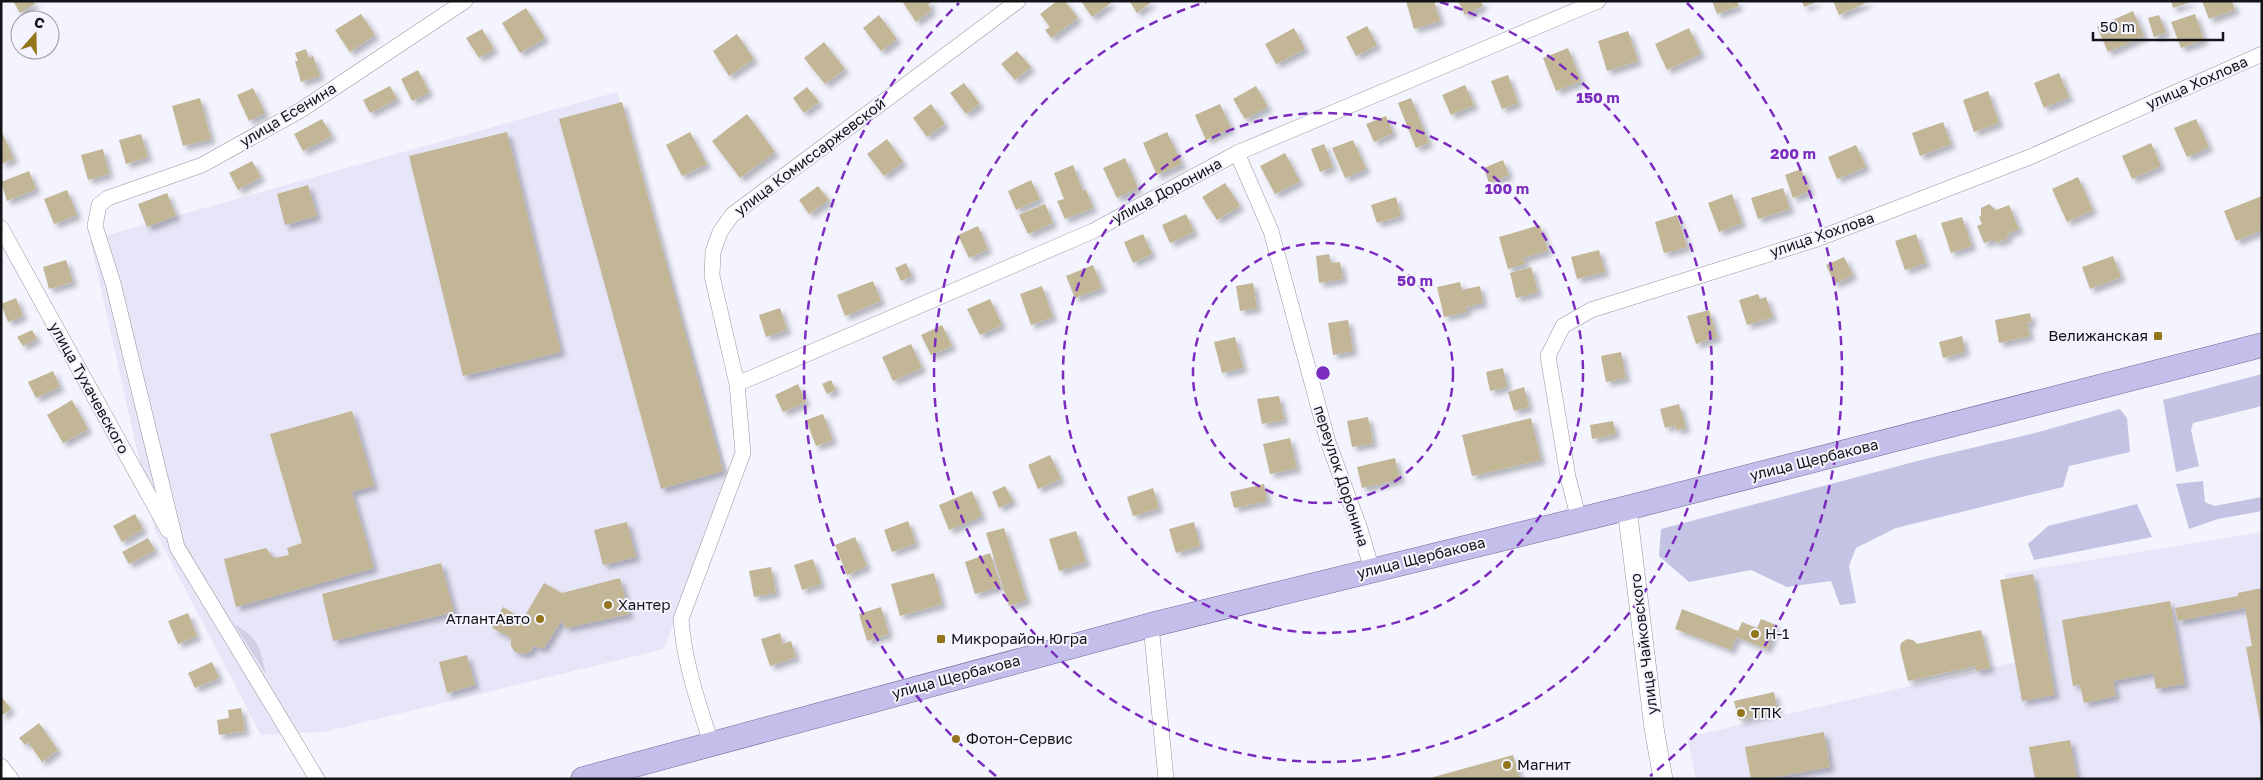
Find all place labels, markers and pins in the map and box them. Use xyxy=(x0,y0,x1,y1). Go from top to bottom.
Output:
place label: Велижанская xyxy=(2048,326,2148,344)
marker: Велижанская xyxy=(2152,330,2164,342)
centre of rings xyxy=(1314,364,1332,382)
place label: Хантер xyxy=(618,595,671,613)
marker: Хантер xyxy=(602,599,614,611)
place label: АтлантАвто xyxy=(446,609,530,627)
marker: АтлантАвто xyxy=(534,613,546,625)
place label: Н-1 xyxy=(1765,624,1789,642)
marker: Н-1 xyxy=(1749,628,1761,640)
place label: Микрорайон Югра xyxy=(951,629,1088,647)
marker: Микрорайон Югра xyxy=(935,633,947,645)
place label: ТПК xyxy=(1751,703,1783,721)
marker: ТПК xyxy=(1735,707,1747,719)
place label: Фотон-Сервис xyxy=(966,729,1073,747)
marker: Фотон-Сервис xyxy=(950,733,962,745)
place label: Магнит xyxy=(1517,755,1572,773)
marker: Магнит xyxy=(1501,759,1513,771)

